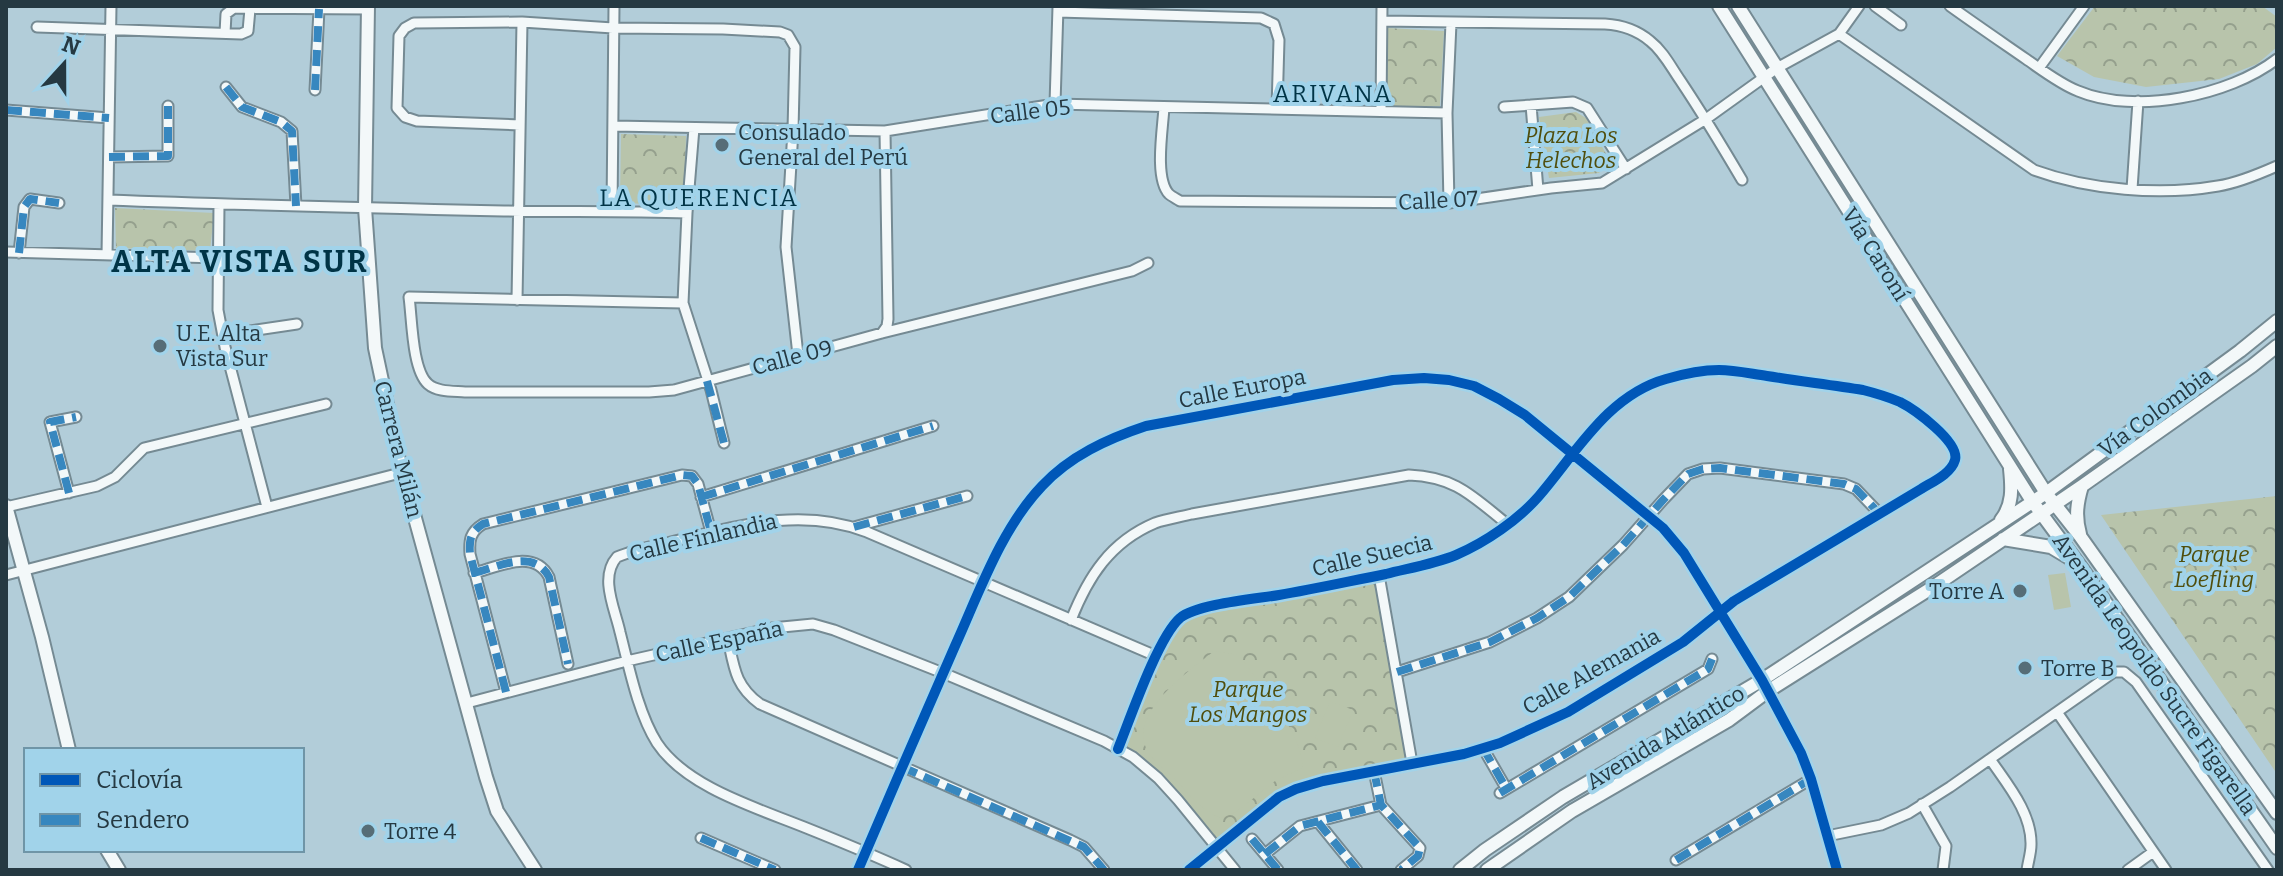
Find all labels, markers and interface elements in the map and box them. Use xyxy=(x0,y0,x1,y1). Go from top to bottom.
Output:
north arrow xyxy=(24,24,104,104)
text: N xyxy=(58,30,84,61)
district label: ARIVANA xyxy=(1273,80,1393,108)
street label: Calle 05 xyxy=(988,93,1072,130)
place label: Consulado General del Perú xyxy=(738,119,908,171)
park label: Plaza Los Helechos xyxy=(1525,122,1617,174)
marker: Consulado General del Perú xyxy=(713,136,731,154)
district label: LA QUERENCIA xyxy=(599,184,799,212)
street label: Calle 07 xyxy=(1397,185,1479,216)
street label: Vía Caroní xyxy=(1836,202,1915,306)
district label: ALTA VISTA SUR xyxy=(111,244,369,280)
place label: U.E. Alta Vista Sur xyxy=(176,320,268,372)
street label: Calle 09 xyxy=(749,334,835,381)
marker: U.E. Alta Vista Sur xyxy=(151,337,169,355)
street label: Vía Colombia xyxy=(2093,362,2218,463)
street label: Calle Europa xyxy=(1176,363,1308,414)
street label: Carrera Milán xyxy=(368,378,429,520)
street label: Calle Finlandia xyxy=(627,507,780,568)
street label: Avenida Leopoldo Sucre Figarella xyxy=(2047,528,2262,820)
street label: Calle Suecia xyxy=(1309,529,1435,582)
park label: Parque Loefling xyxy=(2174,541,2254,593)
place label: Torre A xyxy=(1929,578,2004,605)
marker: Torre A xyxy=(2011,582,2029,600)
street label: Calle España xyxy=(653,615,785,668)
street label: Calle Alemania xyxy=(1517,622,1665,721)
place label: Torre B xyxy=(2041,655,2115,682)
marker: Torre B xyxy=(2016,659,2034,677)
park label: Parque Los Mangos xyxy=(1189,676,1307,728)
street label: Avenida Atlántico xyxy=(1581,679,1749,795)
legend xyxy=(24,748,304,852)
text: Ciclovía xyxy=(96,766,183,794)
text: Sendero xyxy=(96,806,190,834)
place label: Torre 4 xyxy=(384,818,456,845)
marker: Torre 4 xyxy=(359,822,377,840)

